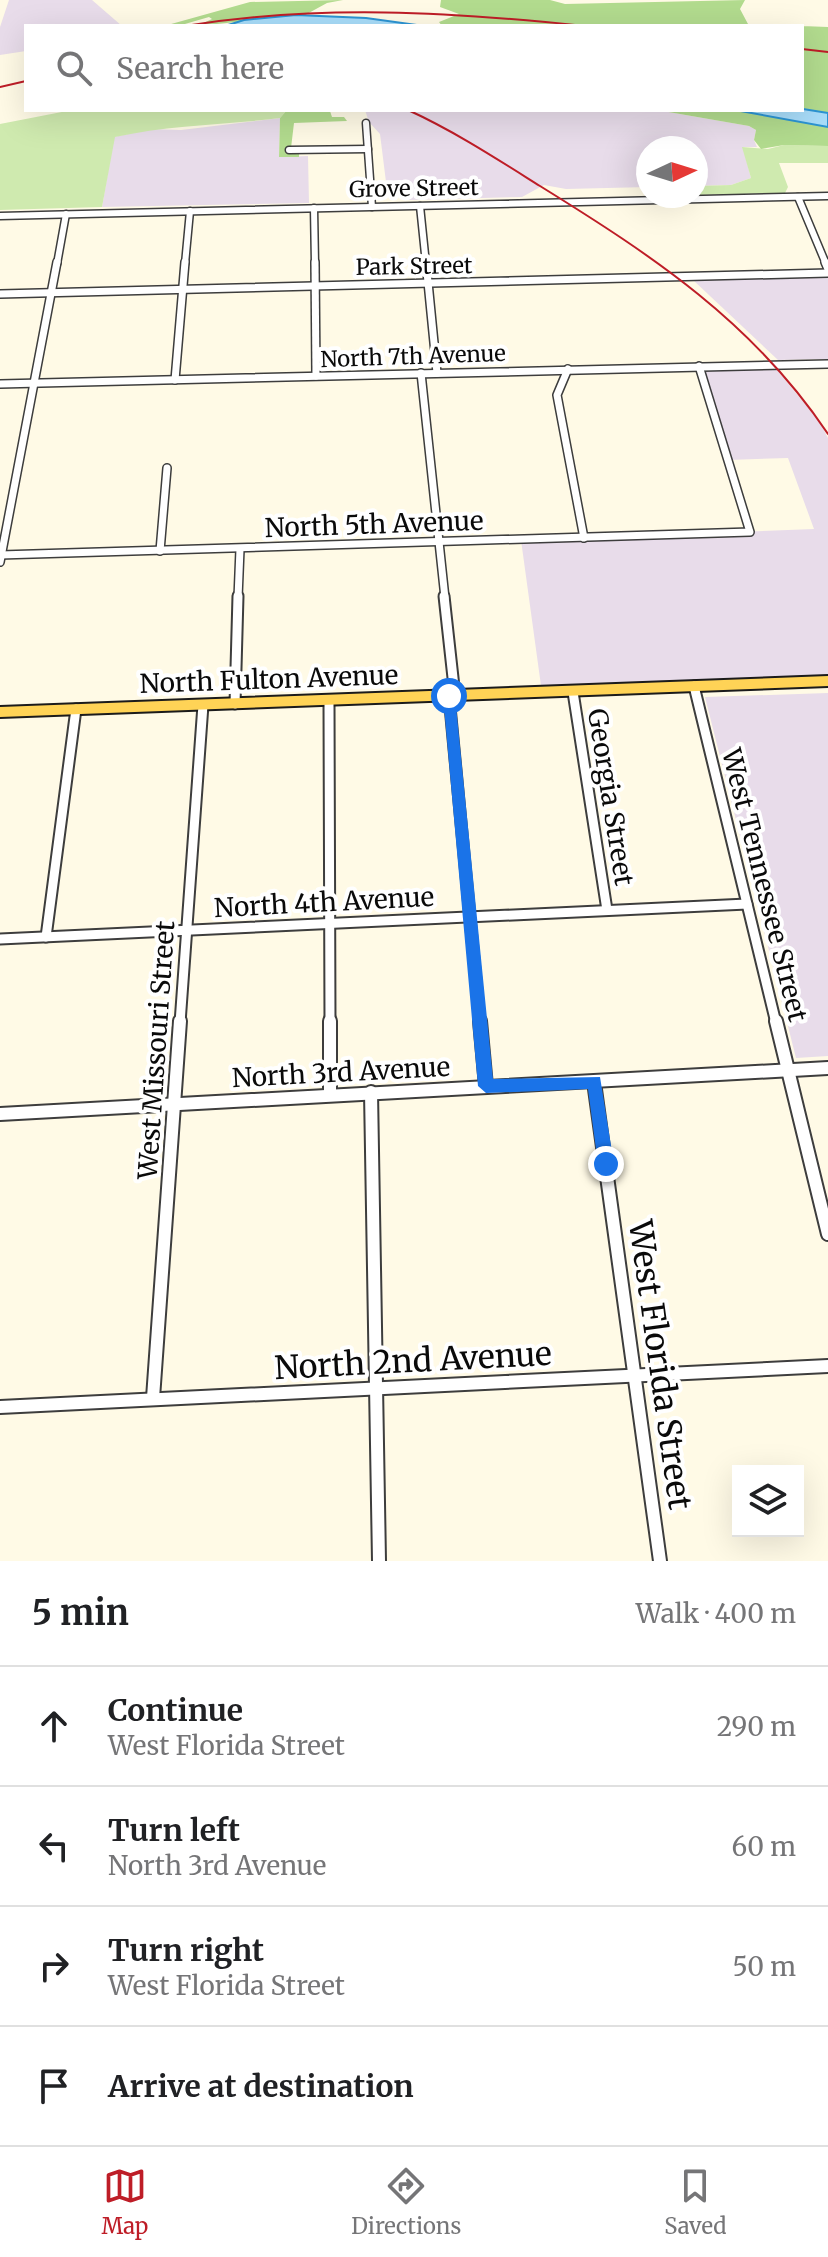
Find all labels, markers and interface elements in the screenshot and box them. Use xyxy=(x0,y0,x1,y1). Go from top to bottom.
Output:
search box xyxy=(24,24,804,112)
icon: search xyxy=(52,46,96,90)
text: Search here xyxy=(116,49,284,87)
north arrow xyxy=(636,136,708,208)
street label: Grove Street xyxy=(349,173,479,203)
street label: Park Street xyxy=(355,251,473,281)
street label: North 7th Avenue xyxy=(320,339,506,373)
street label: North 5th Avenue xyxy=(264,504,484,544)
street label: North Fulton Avenue xyxy=(139,658,399,700)
route start xyxy=(431,678,467,714)
street label: Georgia Street xyxy=(581,706,641,888)
street label: West Tennessee Street xyxy=(715,744,815,1025)
street label: North 4th Avenue xyxy=(213,880,435,924)
street label: West Missouri Street xyxy=(130,920,182,1181)
street label: North 3rd Avenue xyxy=(231,1050,451,1094)
route end xyxy=(588,1146,624,1182)
street label: West Florida Street xyxy=(620,1217,700,1513)
street label: North 2nd Avenue xyxy=(273,1334,553,1388)
map controls xyxy=(732,1465,804,1537)
button: layers xyxy=(732,1465,804,1537)
text: 5 min xyxy=(32,1592,129,1634)
text: Walk · 400 m xyxy=(636,1597,796,1630)
text: Continue xyxy=(108,1691,243,1729)
icon: ahead xyxy=(32,1704,76,1748)
text: 290 m xyxy=(717,1710,796,1743)
text: West Florida Street xyxy=(108,1729,345,1762)
text: Turn left xyxy=(108,1811,240,1849)
icon: left xyxy=(32,1824,76,1868)
text: 60 m xyxy=(732,1830,796,1863)
text: North 3rd Avenue xyxy=(108,1849,326,1882)
text: Turn right xyxy=(108,1931,264,1969)
icon: right xyxy=(32,1944,76,1988)
text: 50 m xyxy=(732,1950,796,1983)
text: West Florida Street xyxy=(108,1969,345,2002)
icon: arrive xyxy=(32,2064,76,2108)
text: Arrive at destination xyxy=(108,2067,414,2105)
tab: Map xyxy=(101,2164,148,2240)
tab: Directions xyxy=(351,2164,461,2240)
tab: Saved xyxy=(664,2164,727,2240)

